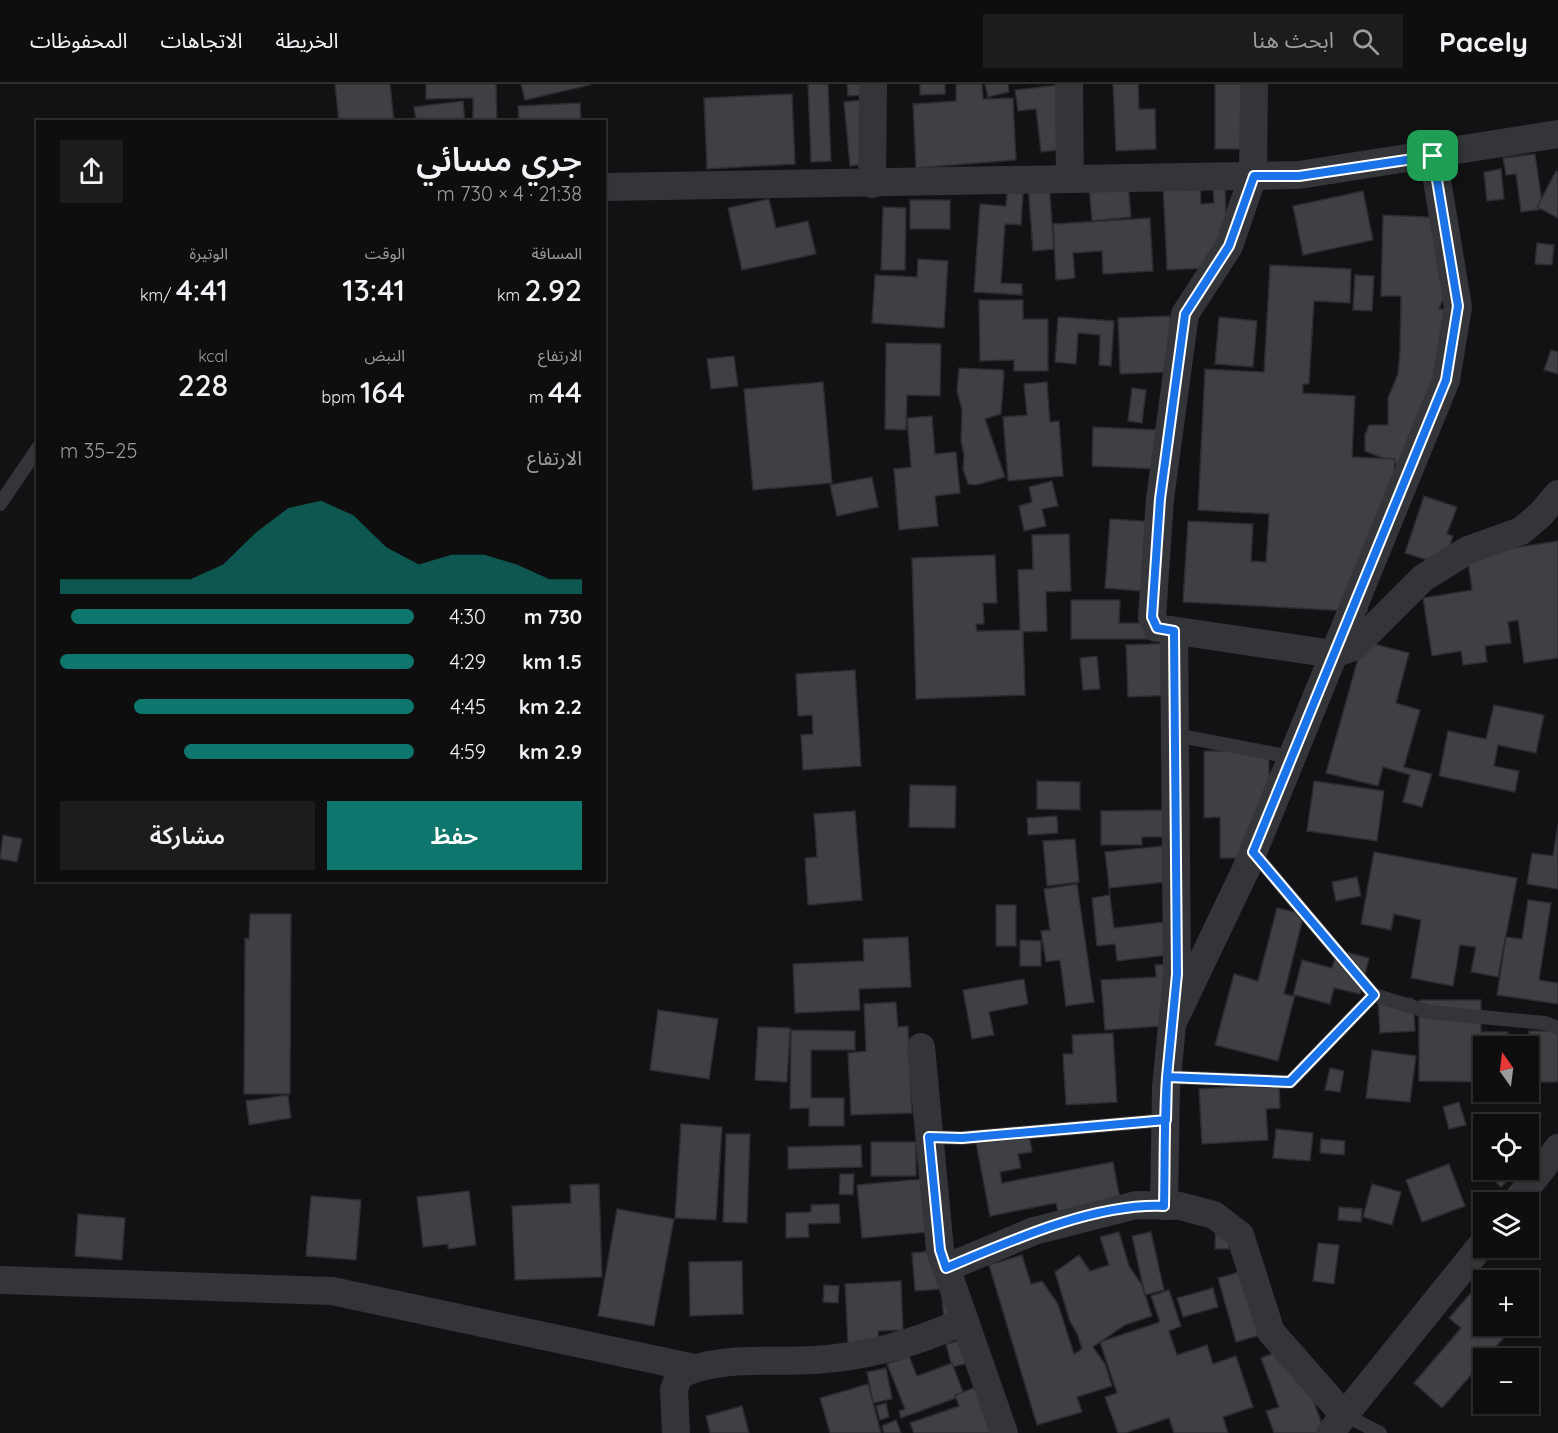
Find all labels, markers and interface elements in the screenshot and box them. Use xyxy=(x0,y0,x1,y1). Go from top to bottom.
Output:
search box xyxy=(983,14,1403,68)
text: Pacely xyxy=(1439,24,1528,59)
icon: search xyxy=(1349,25,1382,58)
text: ابحث هنا xyxy=(1252,26,1334,54)
text: المحفوظات xyxy=(30,27,127,53)
text: الاتجاهات xyxy=(160,27,242,53)
text: الخريطة xyxy=(275,27,338,53)
pin xyxy=(1407,130,1458,181)
text: جري مسائي xyxy=(416,138,582,179)
icon: arrive xyxy=(1416,139,1449,172)
button: share xyxy=(60,140,123,203)
text: 21:38 · 4 × 730 m xyxy=(437,181,582,206)
text: الوتيرة xyxy=(190,243,228,263)
text: الوقت xyxy=(365,243,405,263)
text: المسافة xyxy=(532,243,582,263)
text: 4:41 xyxy=(176,271,228,309)
text: 13:41 xyxy=(342,271,405,309)
text: 2.92 xyxy=(524,271,582,309)
text: /km xyxy=(140,285,176,305)
text: km xyxy=(497,285,524,305)
text: النبض xyxy=(364,345,405,365)
text: الارتفاع xyxy=(538,345,582,365)
text: kcal xyxy=(198,346,228,366)
text: 228 xyxy=(178,366,228,404)
text: 164 xyxy=(360,373,405,411)
text: 44 xyxy=(548,373,582,411)
text: bpm xyxy=(322,387,360,407)
text: m xyxy=(529,387,548,407)
text: 25–35 m xyxy=(60,438,137,463)
text: الارتفاع xyxy=(527,445,582,470)
text: 4:30 xyxy=(449,604,486,629)
text: 730 m xyxy=(524,604,582,629)
text: 4:29 xyxy=(449,649,486,674)
text: 1.5 km xyxy=(522,649,582,674)
text: 4:45 xyxy=(450,694,486,719)
text: 2.2 km xyxy=(519,694,582,719)
text: 4:59 xyxy=(450,739,486,764)
text: 2.9 km xyxy=(519,739,582,764)
button: مشاركة xyxy=(60,801,315,870)
button: حفظ xyxy=(327,801,582,870)
north arrow xyxy=(1473,1036,1539,1102)
map controls xyxy=(1473,1036,1539,1414)
button: locate xyxy=(1473,1114,1539,1180)
button: layers xyxy=(1473,1192,1539,1258)
button: + xyxy=(1473,1270,1539,1336)
button: − xyxy=(1473,1348,1539,1414)

